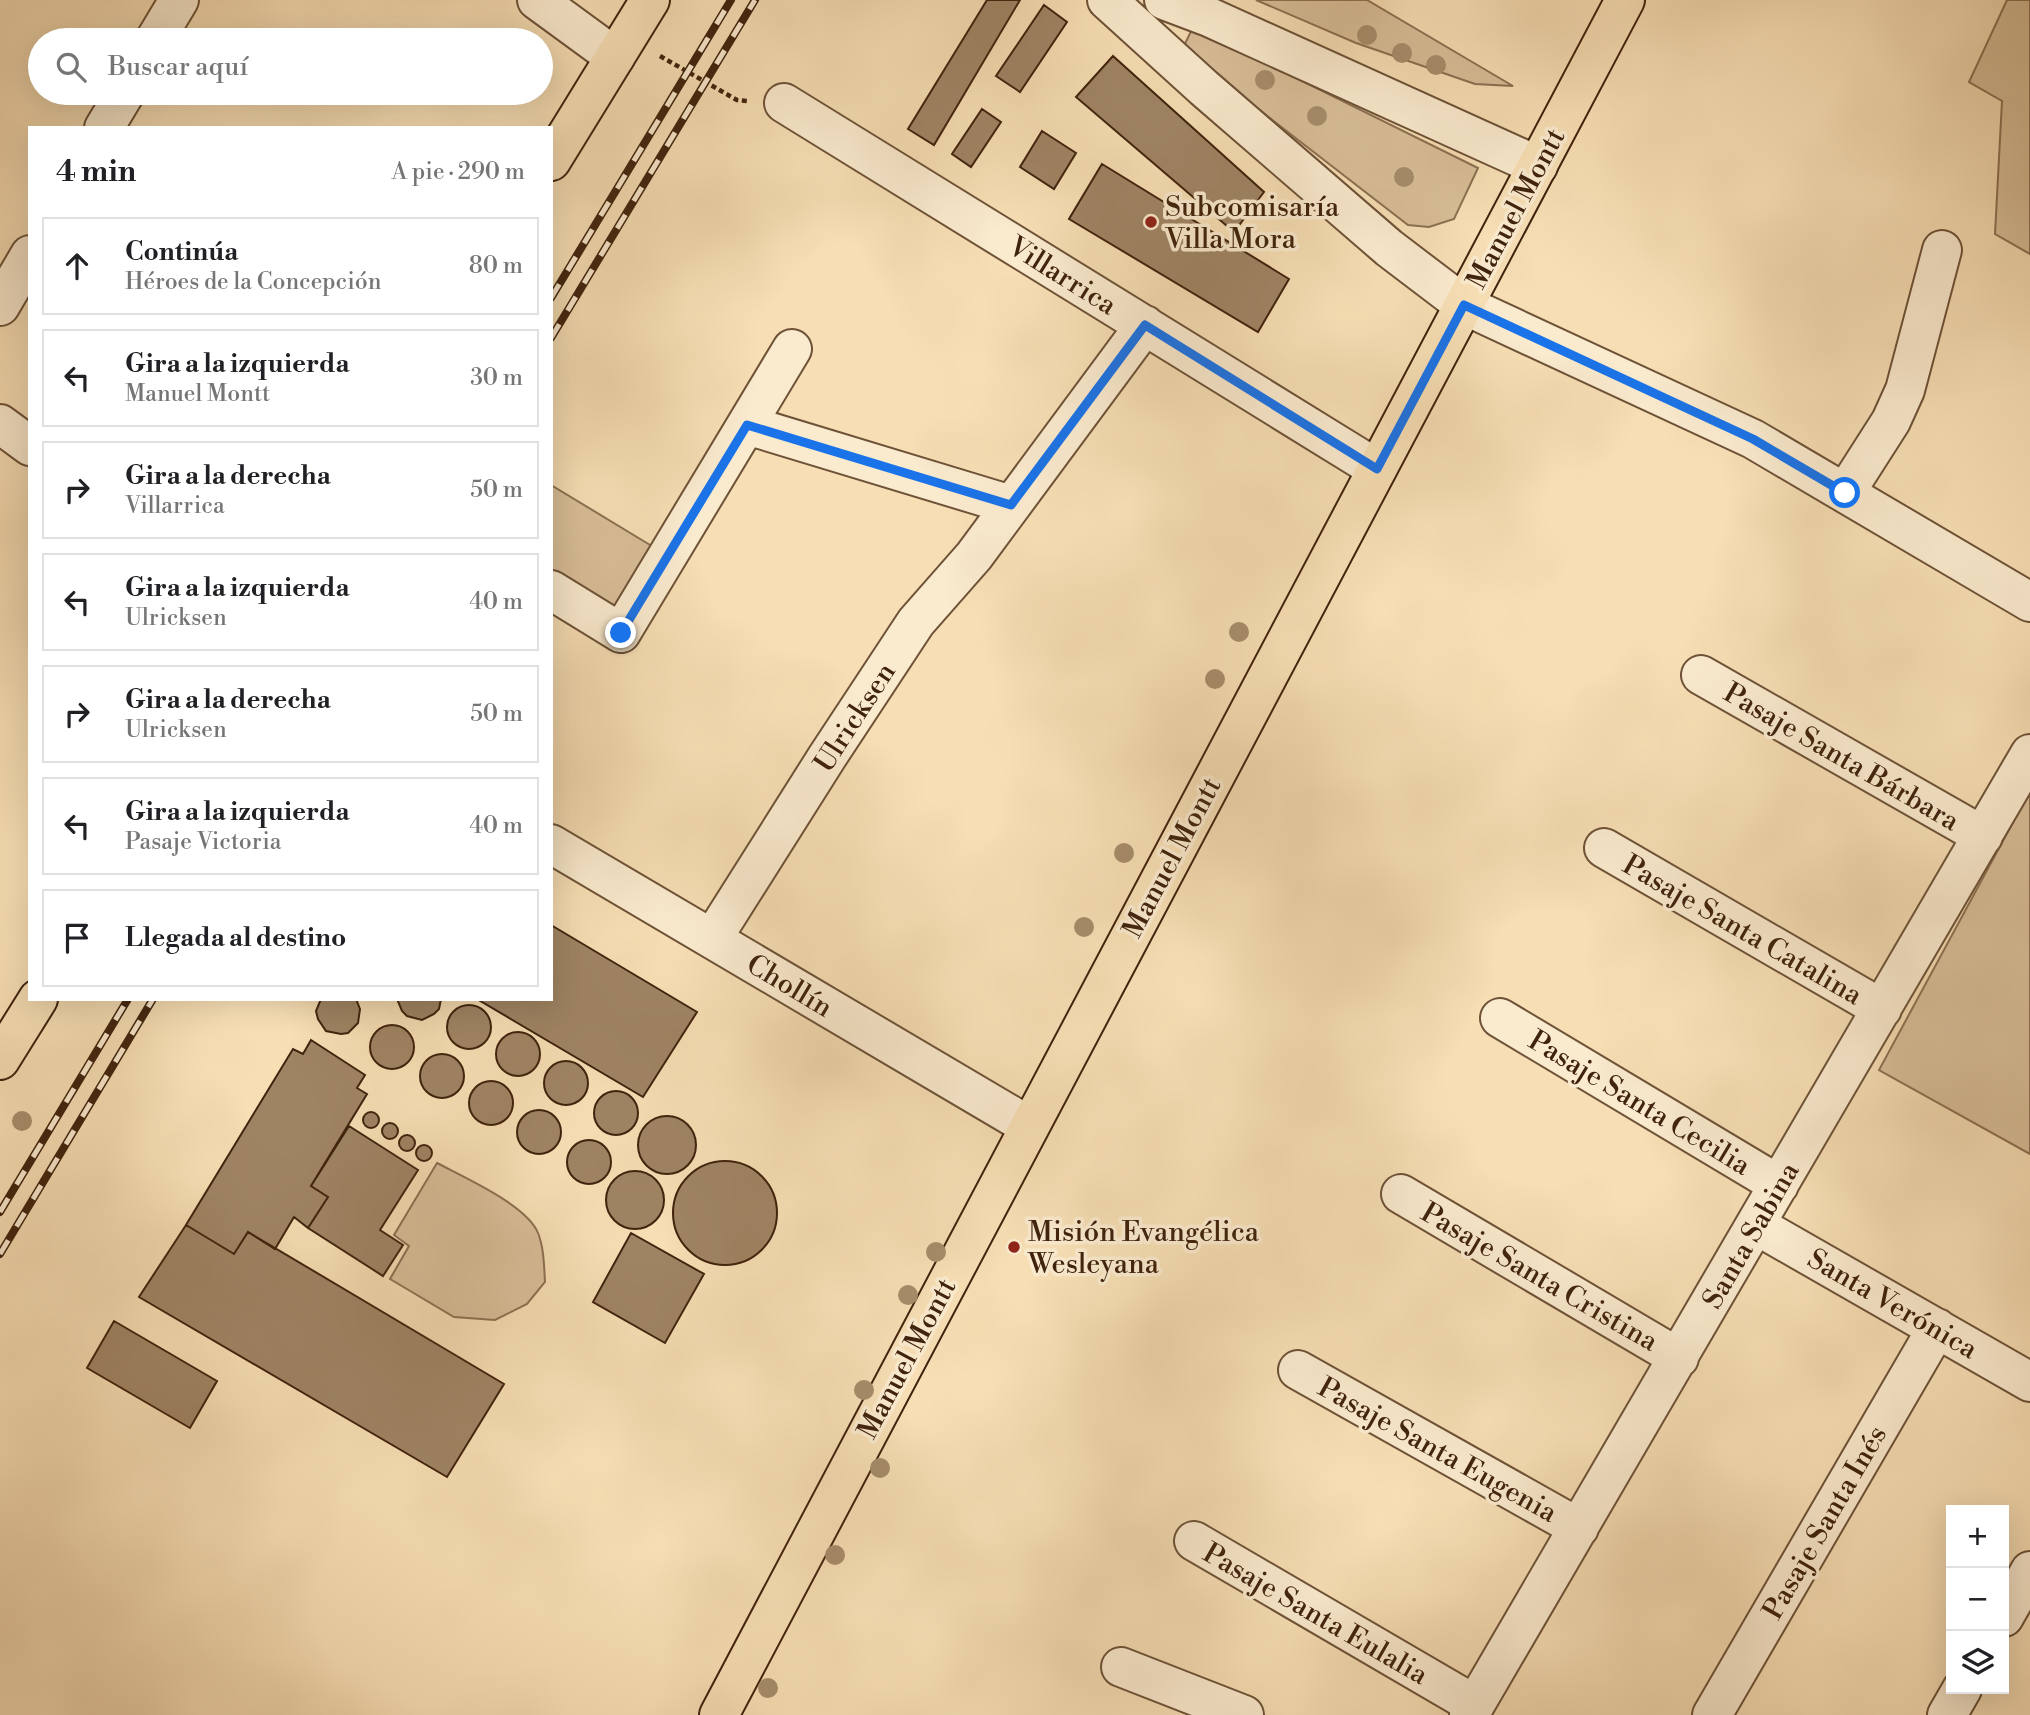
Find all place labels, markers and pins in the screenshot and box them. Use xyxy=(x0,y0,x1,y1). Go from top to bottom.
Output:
place label: Subcomisaría Villa Mora xyxy=(1164,190,1340,257)
marker: Subcomisaría Villa Mora xyxy=(1143,214,1159,230)
place label: Misión Evangélica Wesleyana xyxy=(1027,1215,1260,1282)
marker: Misión Evangélica Wesleyana xyxy=(1006,1239,1022,1255)

